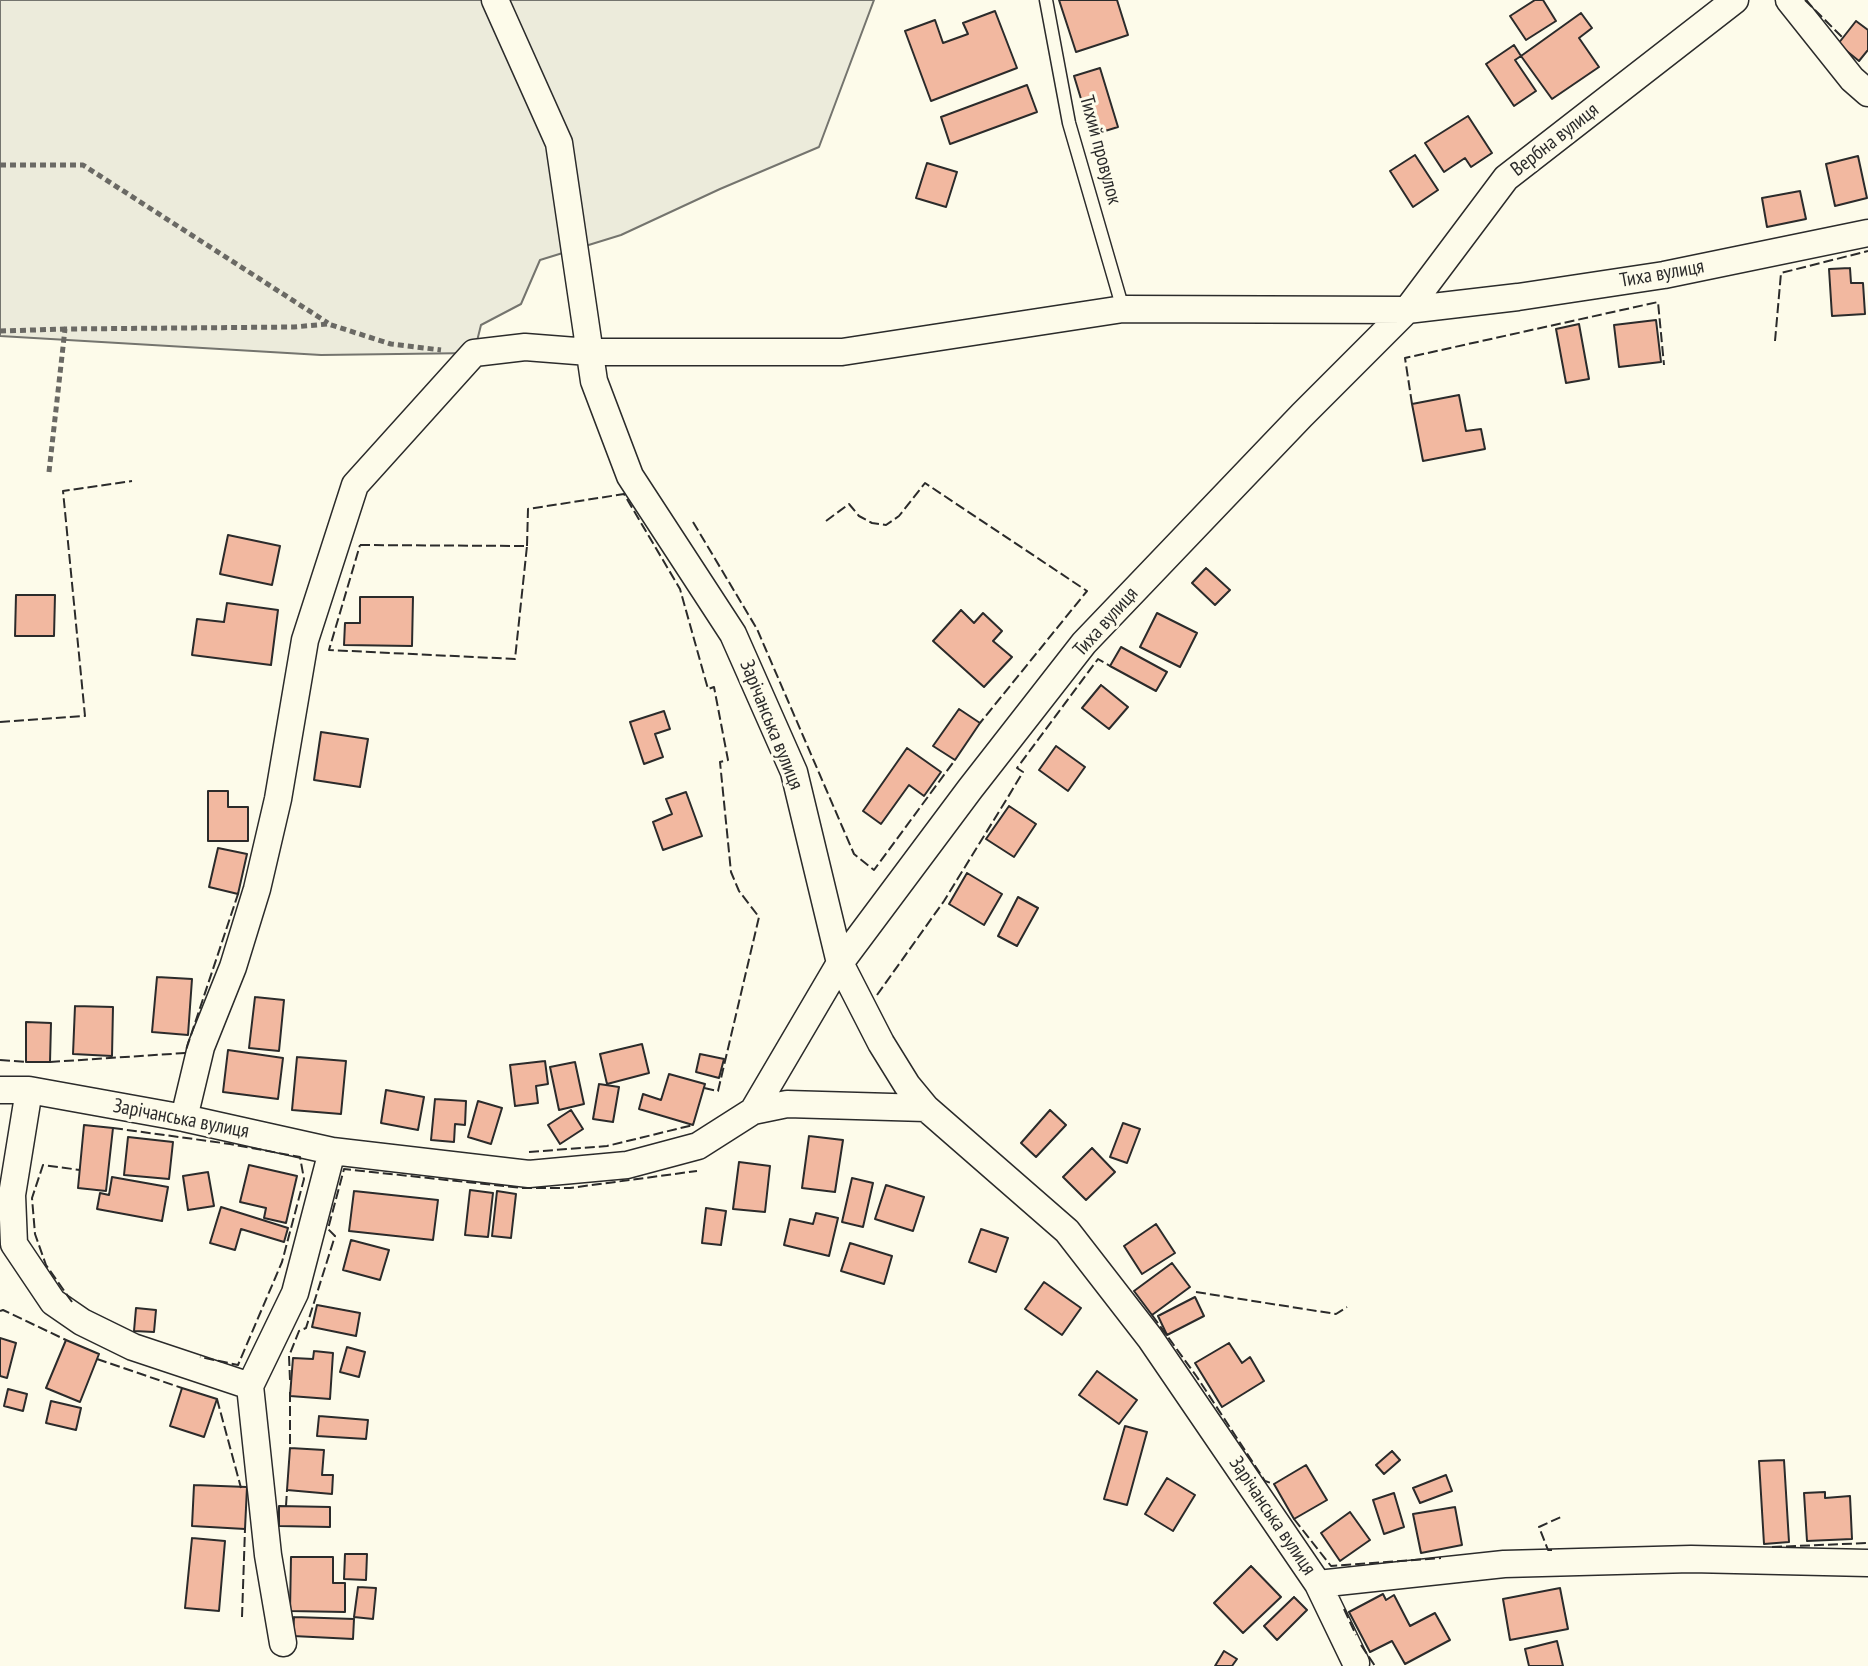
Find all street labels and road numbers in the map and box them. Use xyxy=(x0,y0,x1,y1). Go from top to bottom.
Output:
street label: Тихий провулок xyxy=(1074,93,1126,207)
street label: Вербна вулиця xyxy=(1506,98,1604,182)
street label: Тиха вулиця xyxy=(1618,255,1706,293)
street label: Тиха вулиця xyxy=(1069,582,1143,662)
street label: Зарічанська вулиця xyxy=(734,657,808,793)
street label: Зарічанська вулиця xyxy=(111,1094,251,1144)
street label: Зарічанська вулиця xyxy=(1224,1452,1320,1580)

